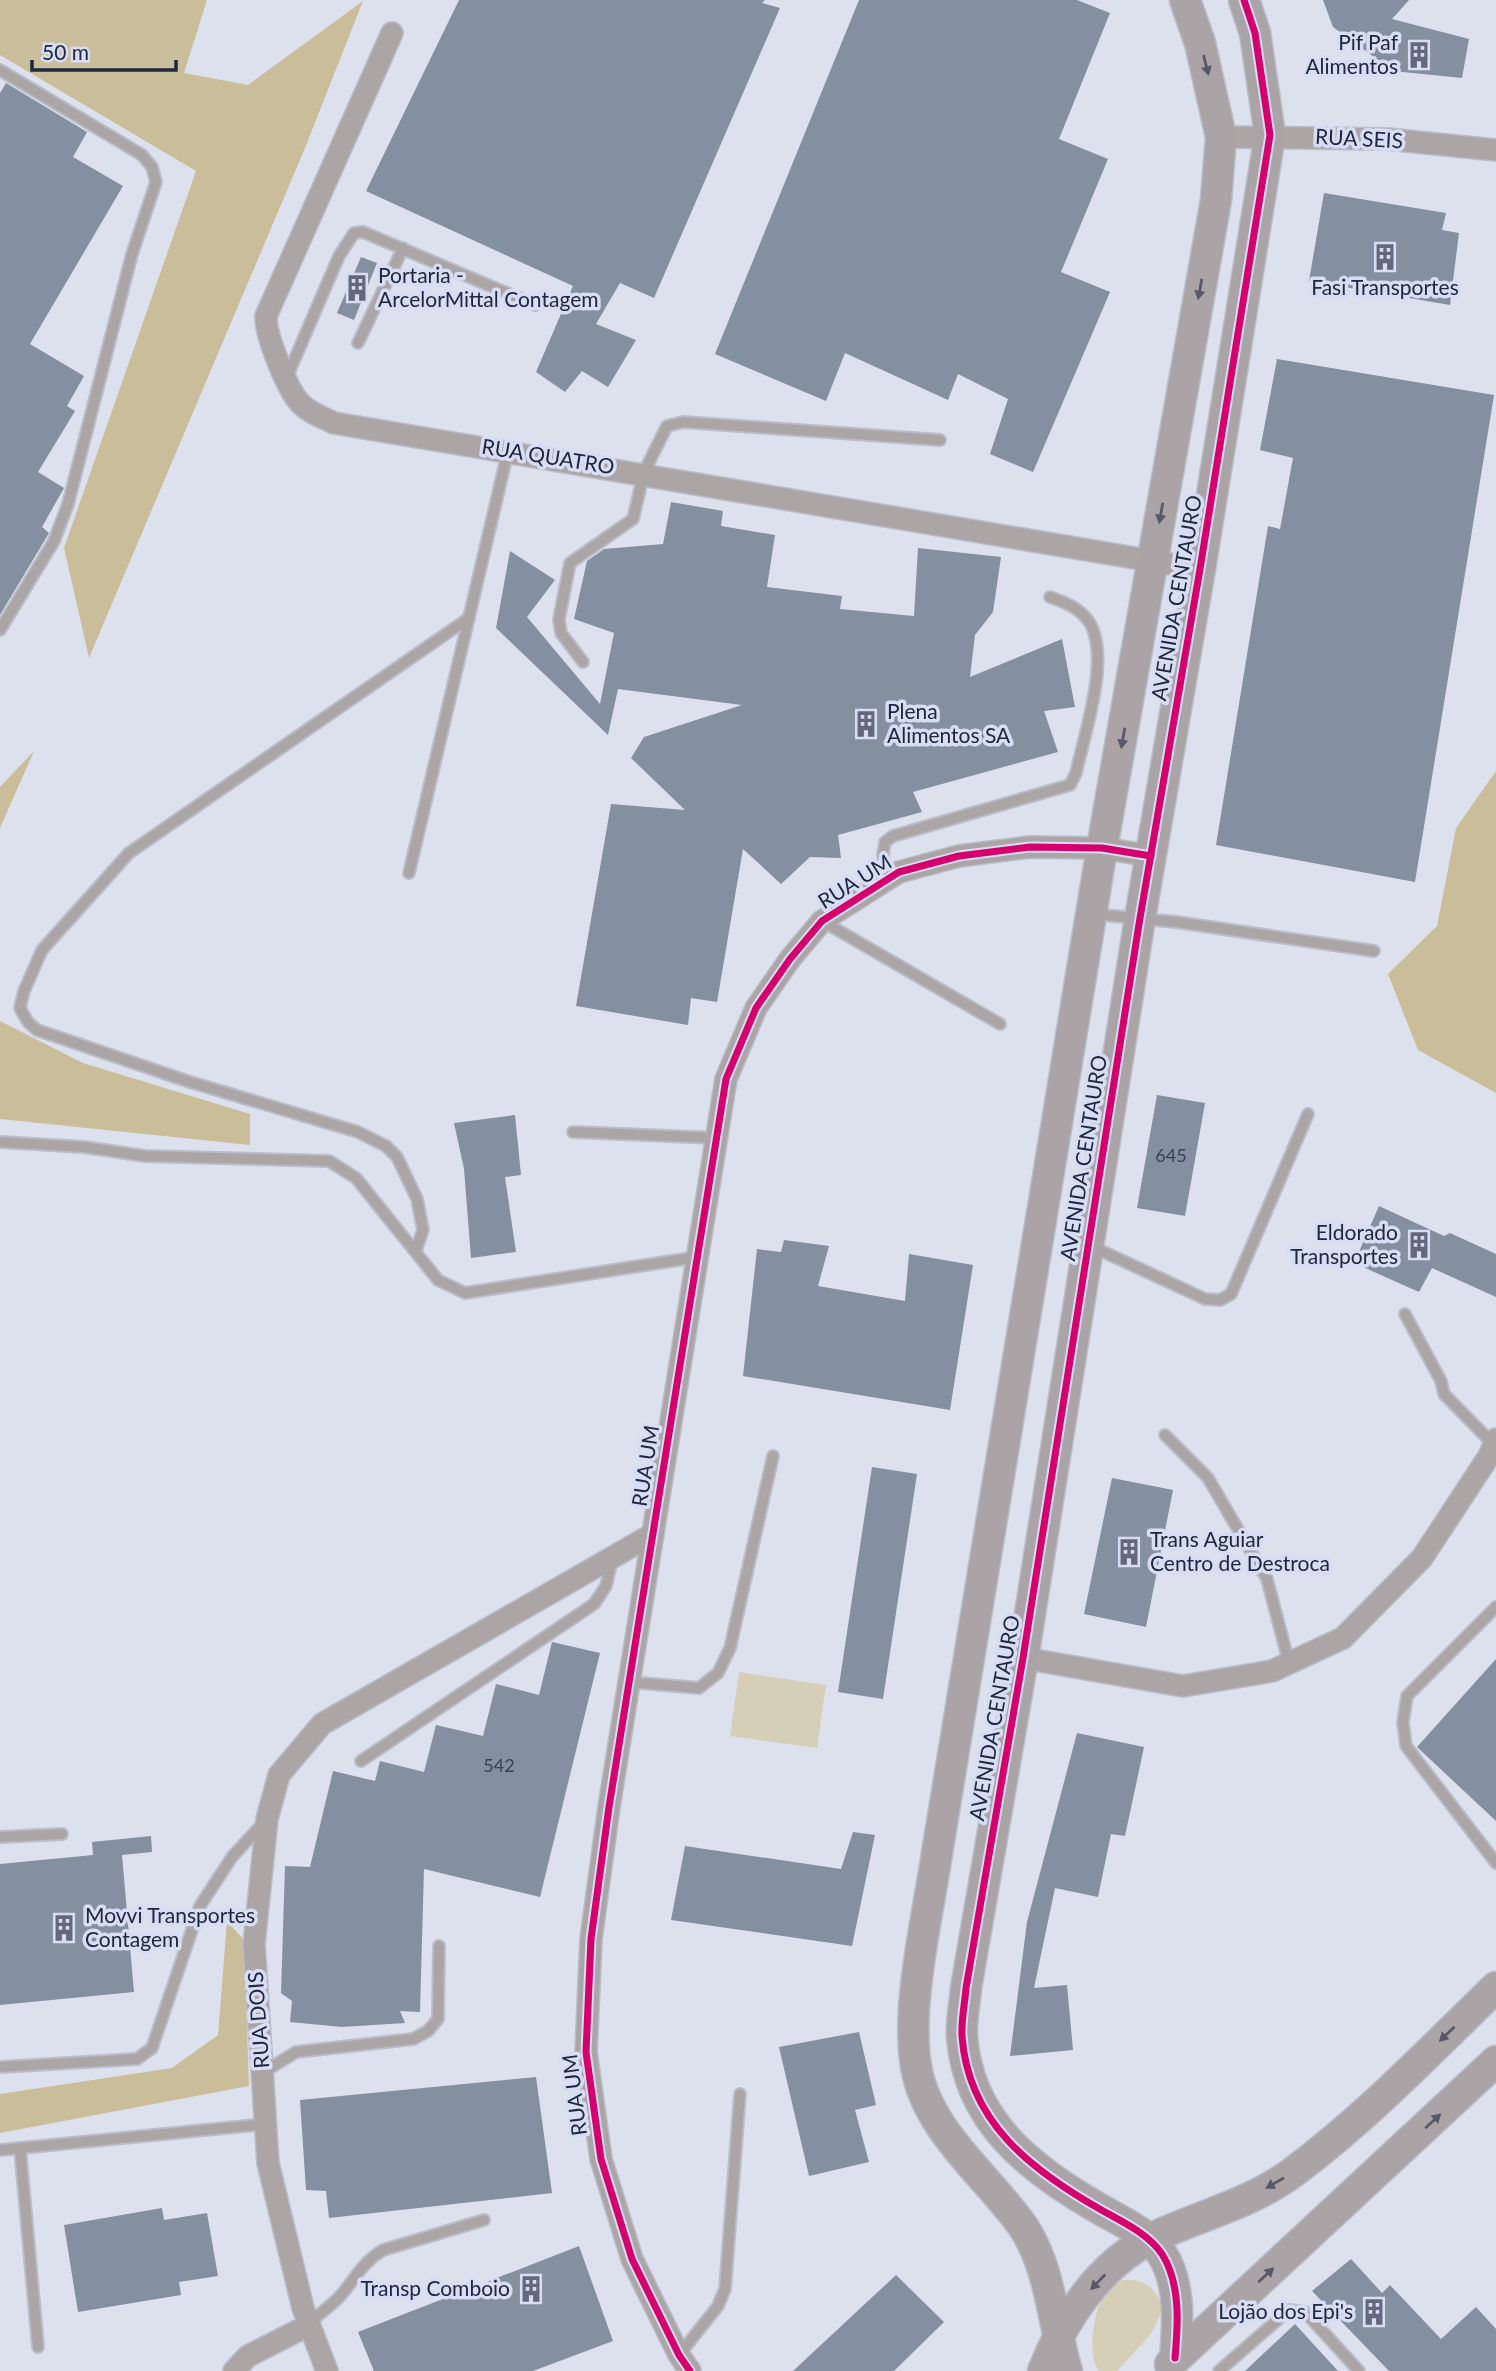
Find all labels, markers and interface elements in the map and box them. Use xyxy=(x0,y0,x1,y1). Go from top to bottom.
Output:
scale bar xyxy=(32,28,175,72)
place label: Pif Paf Alimentos xyxy=(1305,29,1399,78)
text: 50 m xyxy=(42,39,89,64)
building icon: Pif Paf Alimentos xyxy=(1404,40,1434,70)
one-way arrow xyxy=(1201,54,1212,76)
street label: RUA SEIS xyxy=(1315,123,1404,152)
building icon: Fasi Transportes xyxy=(1370,242,1400,272)
place label: Portaria - ArcelorMittal Contagem xyxy=(378,262,599,311)
building icon: Portaria - ArcelorMittal Contagem xyxy=(342,273,372,303)
place label: Fasi Transportes xyxy=(1311,274,1459,299)
one-way arrow xyxy=(1194,278,1205,300)
street label: RUA QUATRO xyxy=(480,433,616,478)
street label: AVENIDA CENTAURO xyxy=(1145,493,1206,702)
one-way arrow xyxy=(1155,502,1166,524)
place label: Plena Alimentos SA xyxy=(887,698,1011,747)
building icon: Plena Alimentos SA xyxy=(851,709,881,739)
one-way arrow xyxy=(1117,727,1128,749)
street label: RUA UM xyxy=(813,848,896,913)
street label: AVENIDA CENTAURO xyxy=(1054,1053,1111,1262)
house number: 645 xyxy=(1155,1144,1187,1166)
place label: Eldorado Transportes xyxy=(1290,1219,1398,1268)
building icon: Eldorado Transportes xyxy=(1404,1230,1434,1260)
street label: RUA UM xyxy=(626,1423,663,1508)
place label: Trans Aguiar Centro de Destroca xyxy=(1150,1526,1330,1575)
building icon: Trans Aguiar Centro de Destroca xyxy=(1114,1537,1144,1567)
street label: AVENIDA CENTAURO xyxy=(963,1613,1024,1822)
house number: 542 xyxy=(483,1754,515,1776)
place label: Movvi Transportes Contagem xyxy=(85,1902,255,1951)
building icon: Movvi Transportes Contagem xyxy=(49,1913,79,1943)
street label: RUA DOIS xyxy=(242,1971,273,2069)
one-way arrow xyxy=(1439,2026,1456,2042)
street label: RUA UM xyxy=(556,2053,591,2137)
one-way arrow xyxy=(1424,2113,1441,2129)
one-way arrow xyxy=(1266,2177,1285,2189)
one-way arrow xyxy=(1257,2267,1275,2283)
one-way arrow xyxy=(1090,2273,1106,2290)
building icon: Transp Comboio xyxy=(516,2274,546,2304)
place label: Transp Comboio xyxy=(360,2275,510,2300)
building icon: Lojão dos Epi's xyxy=(1359,2297,1389,2327)
place label: Lojão dos Epi's xyxy=(1218,2298,1353,2323)

